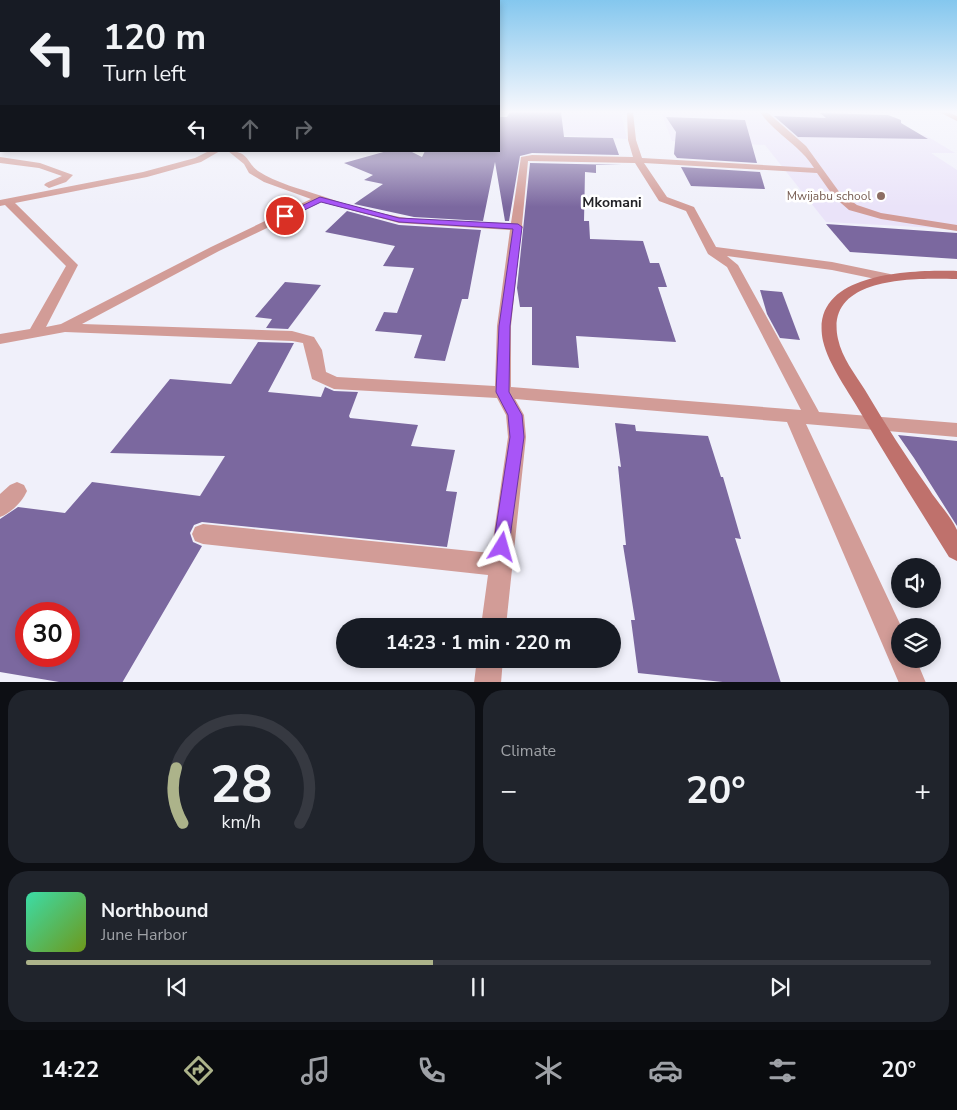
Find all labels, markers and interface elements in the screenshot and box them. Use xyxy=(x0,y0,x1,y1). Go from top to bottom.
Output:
text: 120 m xyxy=(103,14,206,61)
icon: left xyxy=(20,20,85,85)
text: Turn left xyxy=(103,59,186,89)
icon: left xyxy=(183,115,211,143)
icon: ahead xyxy=(236,115,264,143)
icon: right xyxy=(289,115,317,143)
place label: Mwijabu school xyxy=(787,188,871,204)
marker: Mwijabu school xyxy=(875,190,887,202)
district label: Mkomani xyxy=(582,193,642,212)
pin xyxy=(264,195,306,237)
icon: arrive xyxy=(271,202,299,230)
position arrow xyxy=(475,520,527,572)
map controls xyxy=(891,558,941,668)
button: sound xyxy=(891,558,941,608)
speed limit sign: 30 xyxy=(15,602,80,667)
button: layers xyxy=(891,618,941,668)
text: 14:23 · 1 min · 220 m xyxy=(386,630,571,656)
text: Climate xyxy=(501,740,556,762)
text: 28 xyxy=(210,749,272,820)
text: 20° xyxy=(686,765,746,816)
text: − xyxy=(501,772,517,810)
text: + xyxy=(914,772,931,810)
text: km/h xyxy=(222,810,261,834)
text: Northbound xyxy=(101,898,208,924)
text: June Harbor xyxy=(101,924,187,946)
icon: previous xyxy=(163,973,191,1001)
icon: pause xyxy=(464,973,492,1001)
icon: next xyxy=(766,973,794,1001)
icon: directions xyxy=(181,1053,216,1088)
icon: music xyxy=(298,1053,333,1088)
icon: phone xyxy=(414,1053,449,1088)
icon: climate xyxy=(531,1053,566,1088)
icon: car xyxy=(648,1053,683,1088)
icon: filters xyxy=(765,1053,800,1088)
text: 14:22 xyxy=(41,1055,99,1085)
text: 20° xyxy=(881,1055,916,1085)

